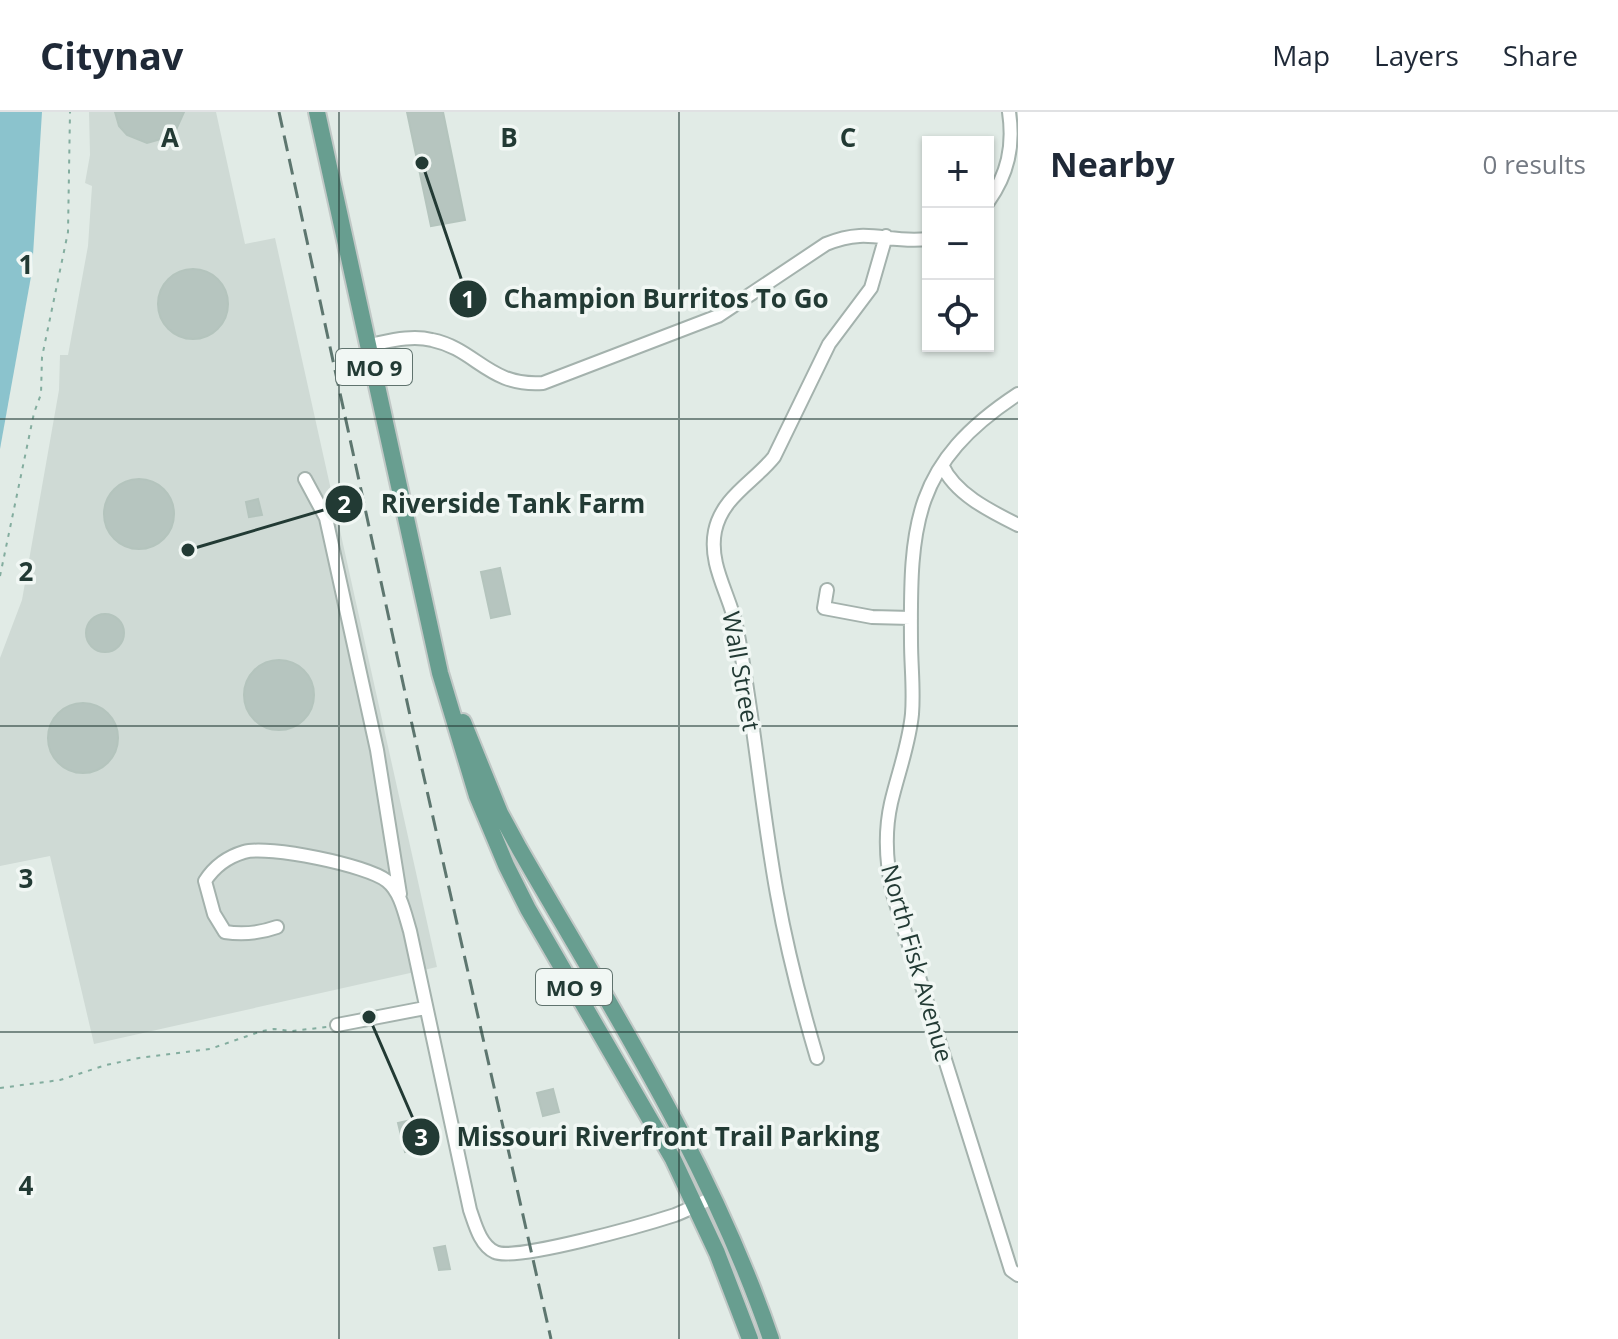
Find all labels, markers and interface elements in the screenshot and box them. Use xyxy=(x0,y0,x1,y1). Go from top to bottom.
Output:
text: Citynav xyxy=(40,29,183,81)
text: Map xyxy=(1272,36,1330,74)
text: Layers xyxy=(1374,36,1459,74)
text: Share xyxy=(1503,36,1578,74)
text: A xyxy=(161,119,179,155)
text: B xyxy=(500,119,518,155)
text: C xyxy=(840,119,856,155)
map controls xyxy=(922,136,994,352)
button: + xyxy=(922,136,994,208)
text: Nearby xyxy=(1050,141,1175,187)
text: 0 results xyxy=(1483,146,1586,182)
button: − xyxy=(922,208,994,280)
text: 1 xyxy=(19,246,33,282)
callout: Champion Burritos To Go xyxy=(448,274,845,324)
text: Champion Burritos To Go xyxy=(503,280,829,316)
button: locate xyxy=(922,280,994,352)
text: 1 xyxy=(461,282,475,315)
road number: MO 9 xyxy=(336,349,412,385)
callout: Riverside Tank Farm xyxy=(324,479,661,529)
text: Riverside Tank Farm xyxy=(381,485,645,521)
text: 2 xyxy=(337,487,351,520)
text: 2 xyxy=(19,553,34,589)
street label: Wall Street xyxy=(715,609,769,733)
text: 3 xyxy=(19,860,33,896)
street label: North Fisk Avenue xyxy=(874,860,962,1066)
road number: MO 9 xyxy=(536,969,612,1005)
callout: Missouri Riverfront Trail Parking xyxy=(401,1112,896,1162)
text: Missouri Riverfront Trail Parking xyxy=(457,1118,880,1154)
text: 3 xyxy=(414,1120,428,1153)
text: 4 xyxy=(19,1167,34,1203)

